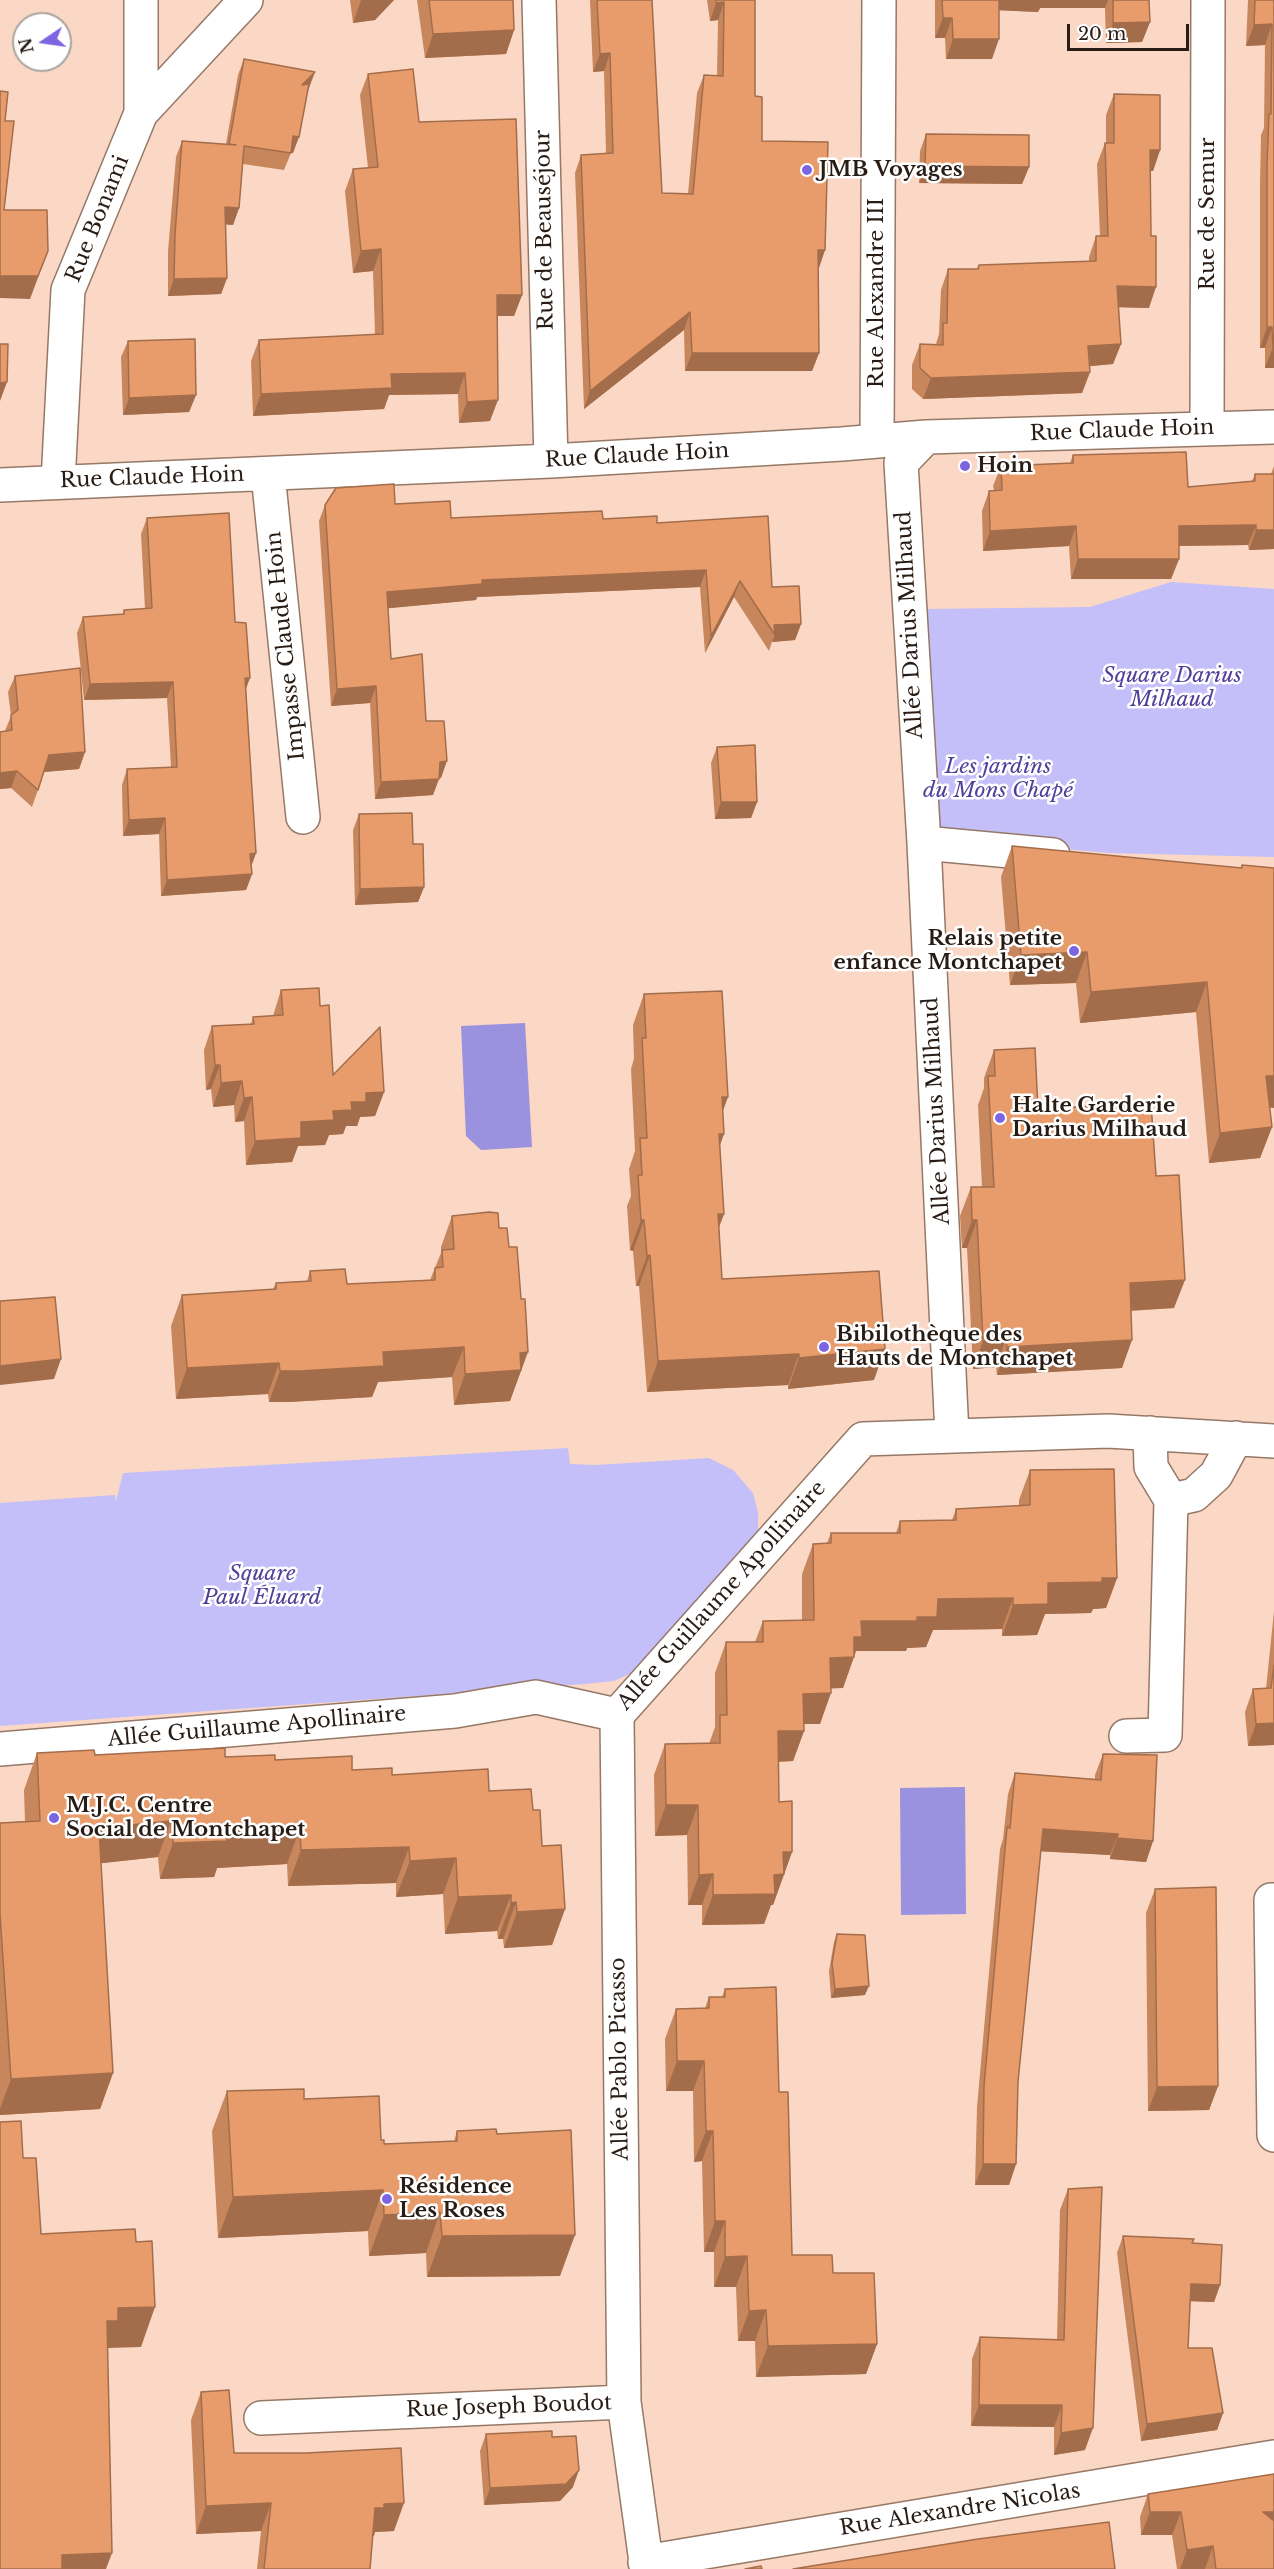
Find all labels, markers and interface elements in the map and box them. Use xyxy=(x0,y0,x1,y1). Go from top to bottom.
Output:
north arrow xyxy=(12,12,72,72)
scale bar xyxy=(1070,12,1192,50)
text: 20 m xyxy=(1078,23,1126,45)
text: N xyxy=(15,36,38,55)
street label: Rue de Beauséjour xyxy=(531,130,559,330)
street label: Rue de Semur xyxy=(1195,137,1221,291)
street label: Rue Bonami xyxy=(61,152,135,286)
place label: JMB Voyages xyxy=(819,157,962,183)
marker: JMB Voyages xyxy=(800,163,814,177)
street label: Rue Alexandre III xyxy=(864,198,890,388)
street label: Rue Claude Hoin xyxy=(1029,415,1215,447)
street label: Rue Claude Hoin xyxy=(544,439,730,473)
place label: Hoin xyxy=(977,453,1033,479)
marker: Hoin xyxy=(958,459,972,473)
street label: Rue Claude Hoin xyxy=(59,462,245,494)
street label: Allée Darius Milhaud xyxy=(891,510,929,740)
street label: Impasse Claude Hoin xyxy=(261,530,311,762)
park label: Square Darius Milhaud xyxy=(1102,663,1242,713)
park label: Les jardins du Mons Chapé xyxy=(923,754,1073,804)
place label: Relais petite enfance Montchapet xyxy=(834,926,1062,976)
marker: Relais petite enfance Montchapet xyxy=(1067,944,1081,958)
street label: Allée Darius Milhaud xyxy=(918,996,956,1226)
place label: Halte Garderie Darius Milhaud xyxy=(1012,1093,1187,1143)
marker: Halte Garderie Darius Milhaud xyxy=(993,1111,1007,1125)
place label: Bibilothèque des Hauts de Montchapet xyxy=(836,1322,1073,1372)
marker: Bibilothèque des Hauts de Montchapet xyxy=(817,1340,831,1354)
street label: Allée Guillaume Apollinaire xyxy=(612,1476,832,1716)
park label: Square Paul Éluard xyxy=(203,1561,321,1611)
street label: Allée Guillaume Apollinaire xyxy=(107,1701,407,1753)
place label: M.J.C. Centre Social de Montchapet xyxy=(66,1793,305,1843)
marker: M.J.C. Centre Social de Montchapet xyxy=(47,1811,61,1825)
street label: Allée Pablo Picasso xyxy=(606,1957,634,2161)
place label: Résidence Les Roses xyxy=(399,2174,512,2224)
marker: Résidence Les Roses xyxy=(380,2192,394,2206)
street label: Rue Joseph Boudot xyxy=(406,2391,612,2423)
street label: Rue Alexandre Nicolas xyxy=(838,2479,1082,2541)

